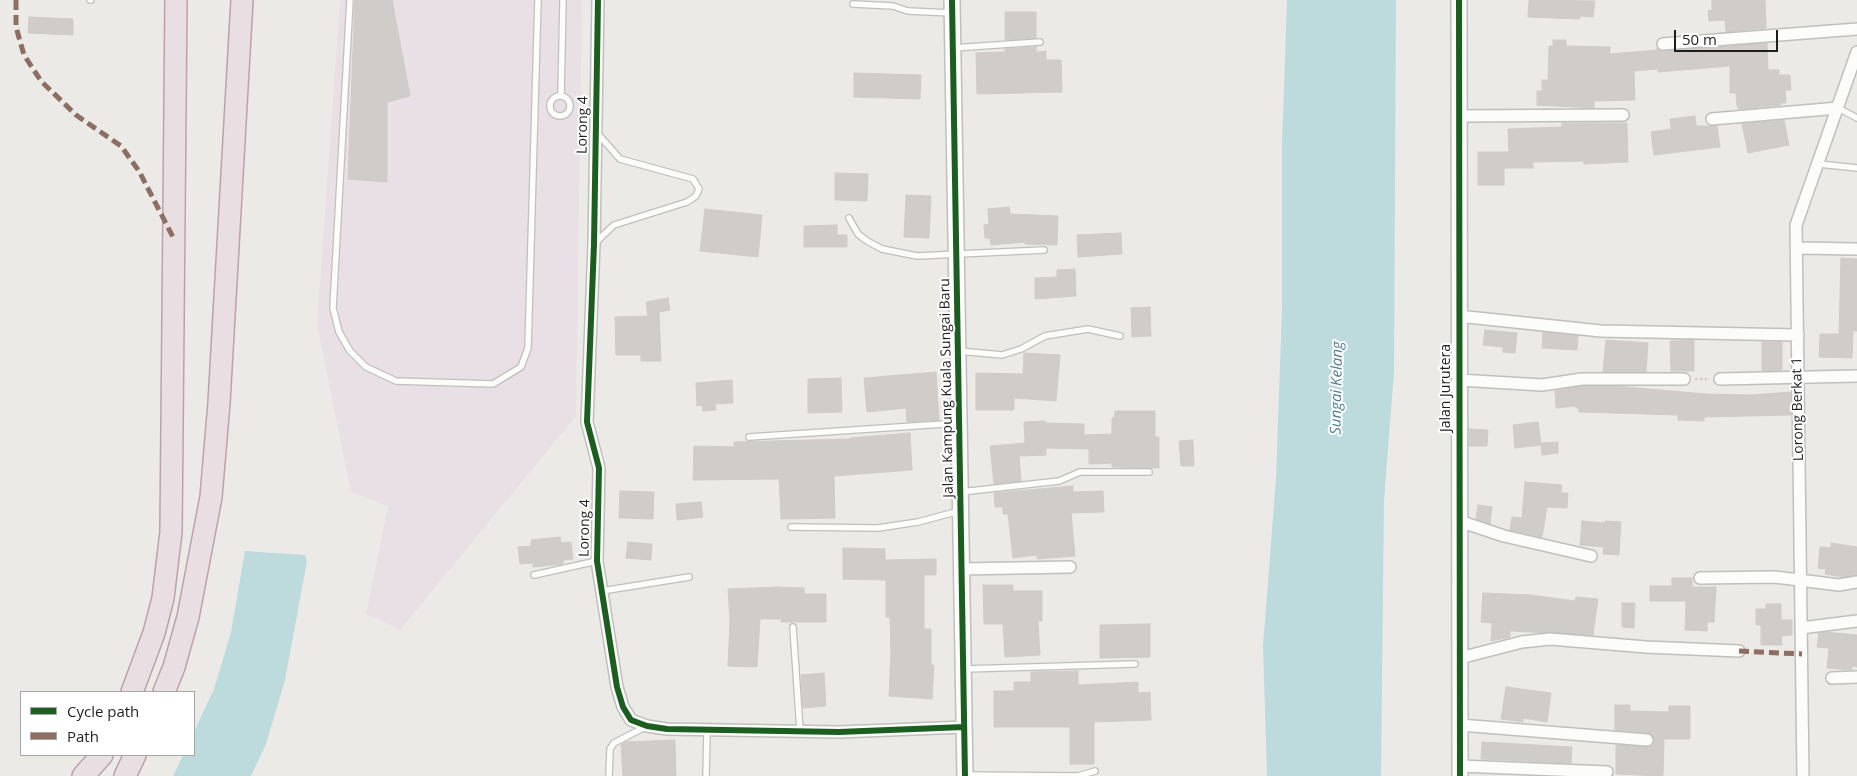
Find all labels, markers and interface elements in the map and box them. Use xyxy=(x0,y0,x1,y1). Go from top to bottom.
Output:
scale bar xyxy=(1677,20,1781,52)
text: 50 m xyxy=(1682,29,1717,49)
street label: Lorong 4 xyxy=(574,96,592,154)
street label: Jalan Kampung Kuala Sungai Baru xyxy=(937,278,957,498)
water label: Sungai Kelang xyxy=(1327,341,1347,435)
street label: Jalan Jurutera xyxy=(1438,344,1454,432)
street label: Lorong Berkat 1 xyxy=(1789,357,1807,461)
street label: Lorong 4 xyxy=(576,499,594,557)
legend xyxy=(20,691,195,756)
text: Cycle path xyxy=(67,701,139,721)
text: Path xyxy=(67,726,99,746)

